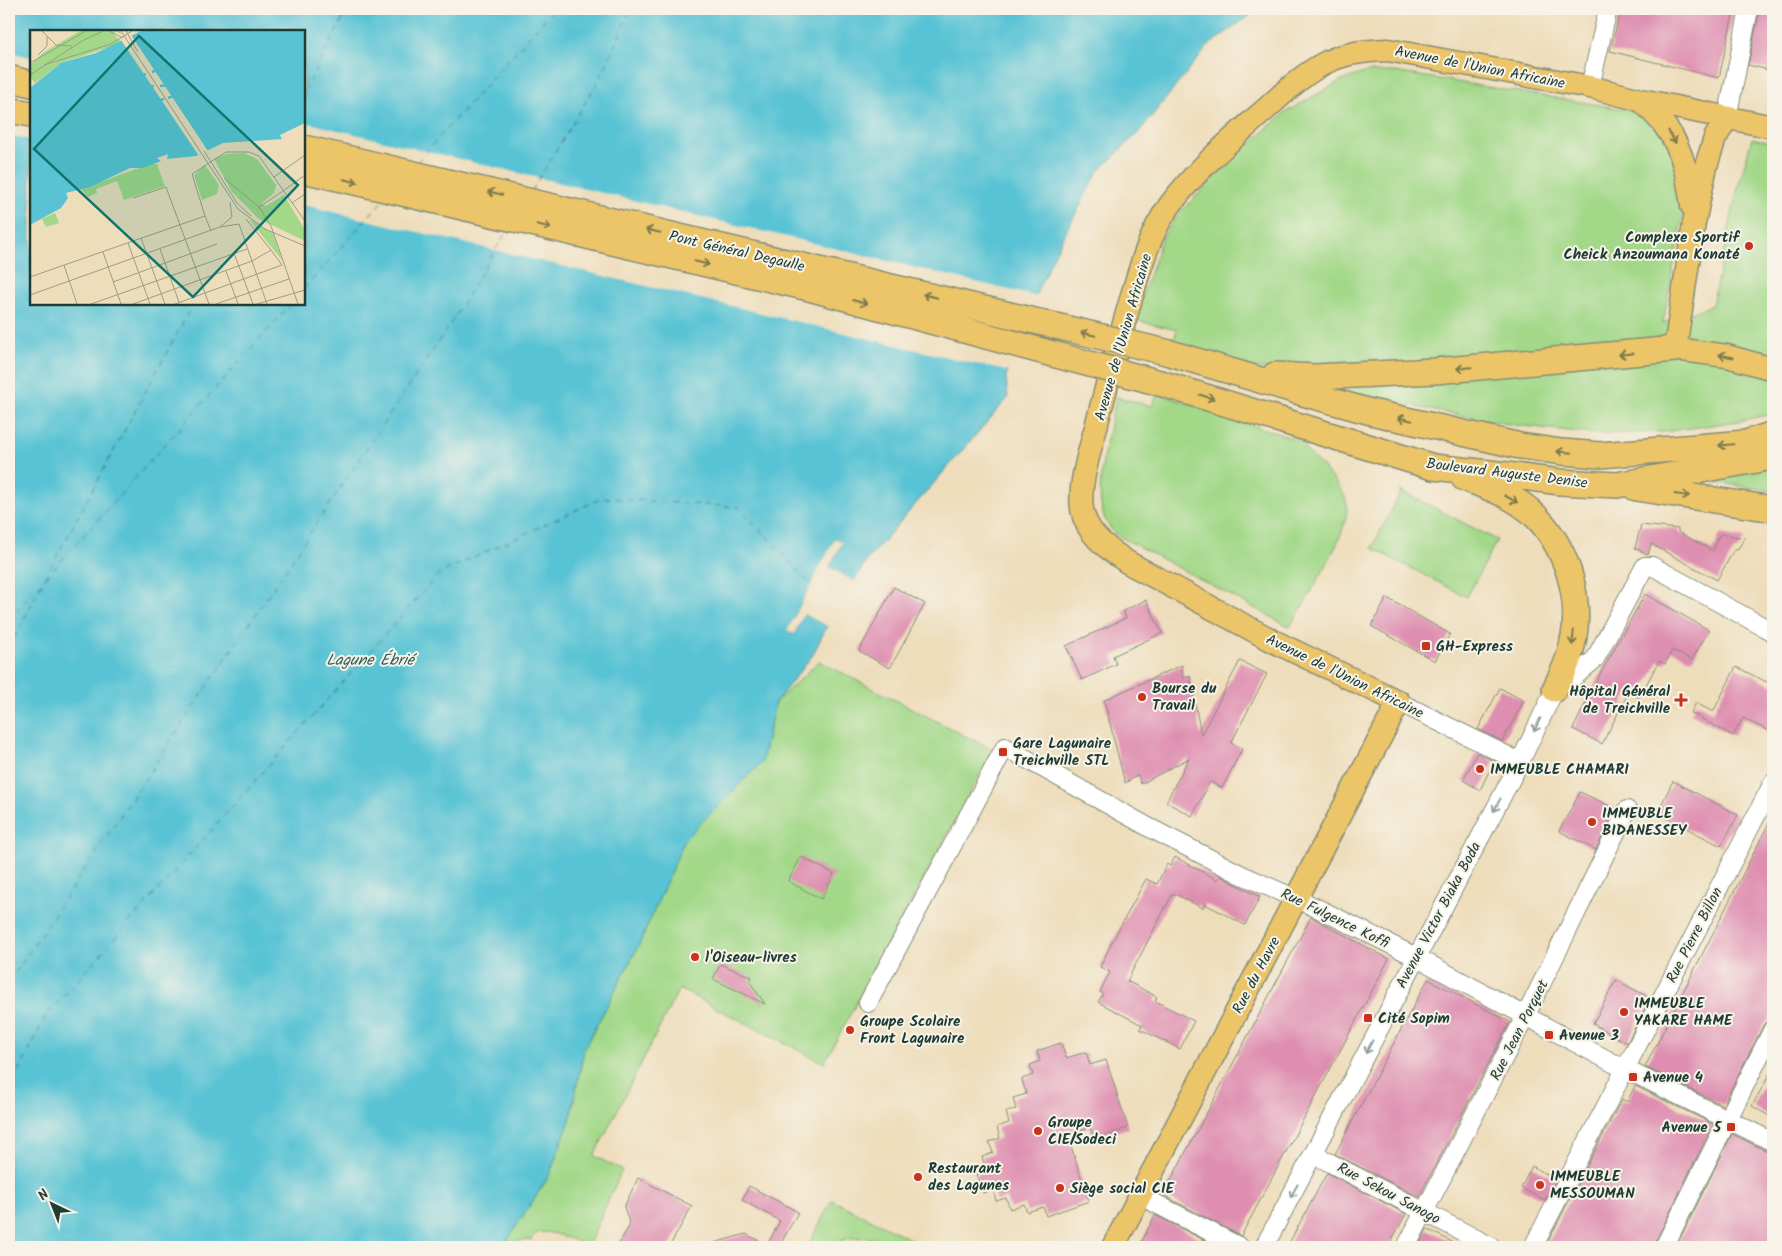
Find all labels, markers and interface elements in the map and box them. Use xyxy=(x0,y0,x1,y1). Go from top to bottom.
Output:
inset map xyxy=(30,30,305,305)
street label: Avenue de l'Union Africaine xyxy=(1393,40,1567,96)
one-way arrow xyxy=(1668,130,1678,144)
one-way arrow xyxy=(343,177,359,186)
one-way arrow xyxy=(487,188,503,197)
one-way arrow xyxy=(535,222,551,231)
street label: Pont Général Degaulle xyxy=(667,225,807,279)
one-way arrow xyxy=(645,226,661,235)
place label: Complexe Sportif Cheick Anzoumana Konaté xyxy=(1563,226,1740,267)
marker: Complexe Sportif Cheick Anzoumana Konaté xyxy=(1743,240,1755,252)
street label: Avenue de l'Union Africaine xyxy=(1089,251,1159,424)
one-way arrow xyxy=(693,259,709,268)
one-way arrow xyxy=(923,291,939,300)
one-way arrow xyxy=(851,298,867,307)
one-way arrow xyxy=(1081,329,1097,338)
one-way arrow xyxy=(1618,349,1634,358)
one-way arrow xyxy=(1719,351,1735,360)
one-way arrow xyxy=(1457,364,1473,373)
one-way arrow xyxy=(1199,393,1215,403)
one-way arrow xyxy=(1397,414,1413,423)
one-way arrow xyxy=(1718,440,1734,449)
one-way arrow xyxy=(1556,447,1572,457)
street label: Boulevard Auguste Denise xyxy=(1425,452,1589,496)
one-way arrow xyxy=(1674,491,1690,501)
one-way arrow xyxy=(1503,494,1517,504)
street label: Avenue de l'Union Africaine xyxy=(1262,628,1428,726)
one-way arrow xyxy=(1568,629,1578,645)
place label: GH-Express xyxy=(1436,635,1513,659)
marker: GH-Express xyxy=(1420,640,1432,652)
water label: Lagune Ébrié xyxy=(326,648,418,673)
place label: Bourse du Travail xyxy=(1152,677,1217,718)
place label: Hôpital Général de Treichville xyxy=(1569,680,1671,721)
marker: Bourse du Travail xyxy=(1136,691,1148,703)
marker: Hôpital Général de Treichville xyxy=(1674,693,1688,707)
one-way arrow xyxy=(1532,718,1542,733)
place label: Gare Lagunaire Treichville STL xyxy=(1013,732,1112,773)
marker: Gare Lagunaire Treichville STL xyxy=(997,746,1009,758)
place label: IMMEUBLE CHAMARI xyxy=(1490,758,1629,782)
marker: IMMEUBLE CHAMARI xyxy=(1474,763,1486,775)
one-way arrow xyxy=(1492,797,1501,812)
place label: IMMEUBLE BIDANESSEY xyxy=(1602,802,1688,843)
marker: IMMEUBLE BIDANESSEY xyxy=(1586,816,1598,828)
street label: Avenue Victor Biaka Boda xyxy=(1390,838,1488,993)
street label: Rue Fulgence Koffi xyxy=(1276,882,1393,956)
street label: Rue Pierre Billon xyxy=(1660,883,1729,988)
street label: Rue du Havre xyxy=(1226,932,1287,1018)
place label: l'Oiseau-livres xyxy=(705,946,797,970)
marker: l'Oiseau-livres xyxy=(689,951,701,963)
street label: Rue Jean Porquet xyxy=(1484,976,1556,1085)
place label: IMMEUBLE YAKARE HAME xyxy=(1634,992,1733,1033)
marker: IMMEUBLE YAKARE HAME xyxy=(1618,1006,1630,1018)
place label: Cité Sopim xyxy=(1378,1007,1450,1031)
place label: Groupe Scolaire Front Lagunaire xyxy=(860,1010,965,1051)
marker: Cité Sopim xyxy=(1362,1012,1374,1024)
marker: Groupe Scolaire Front Lagunaire xyxy=(844,1024,856,1036)
place label: Avenue 3 xyxy=(1559,1024,1619,1048)
marker: Avenue 3 xyxy=(1543,1029,1555,1041)
one-way arrow xyxy=(1364,1039,1373,1054)
place label: Avenue 4 xyxy=(1643,1066,1703,1090)
marker: Avenue 4 xyxy=(1627,1071,1639,1083)
place label: Groupe CIE/Sodeci xyxy=(1048,1111,1117,1152)
place label: Avenue 5 xyxy=(1662,1116,1722,1140)
marker: Avenue 5 xyxy=(1725,1121,1737,1133)
marker: Groupe CIE/Sodeci xyxy=(1032,1125,1044,1137)
street label: Rue Sekou Sanogo xyxy=(1332,1156,1445,1231)
place label: Restaurant des Lagunes xyxy=(928,1157,1009,1198)
place label: IMMEUBLE MESSOUMAN xyxy=(1550,1165,1635,1206)
marker: Restaurant des Lagunes xyxy=(912,1171,924,1183)
place label: Siège social CIE xyxy=(1070,1177,1175,1201)
north arrow xyxy=(28,1178,78,1228)
marker: IMMEUBLE MESSOUMAN xyxy=(1534,1179,1546,1191)
marker: Siège social CIE xyxy=(1054,1182,1066,1194)
one-way arrow xyxy=(1289,1183,1298,1198)
text: N xyxy=(33,1184,55,1206)

